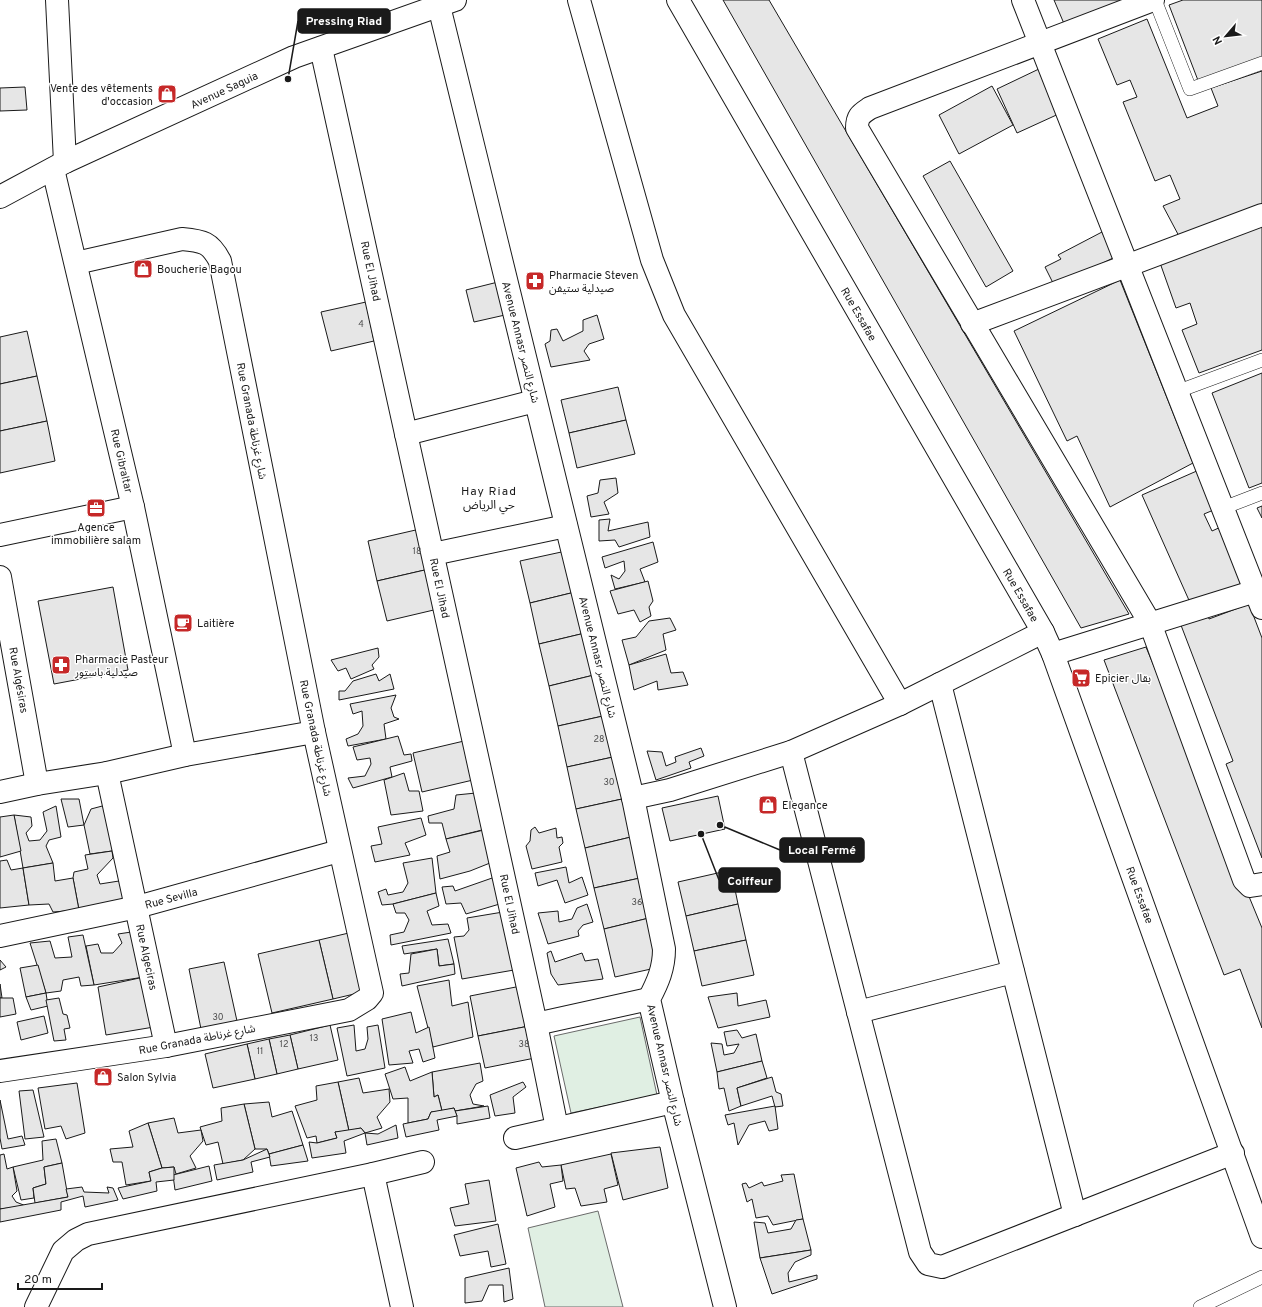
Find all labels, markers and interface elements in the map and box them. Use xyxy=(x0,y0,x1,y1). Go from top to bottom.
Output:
callout: Pressing Riad xyxy=(298,9,390,33)
text: Pressing Riad xyxy=(306,14,382,30)
north arrow xyxy=(1206,16,1246,56)
text: N xyxy=(1210,33,1226,47)
street label: Avenue Saguia xyxy=(188,69,261,113)
place label: Vente des vêtements d'occasion xyxy=(50,82,153,109)
shop icon: Vente des vêtements d'occasion xyxy=(156,83,178,105)
street label: Rue El Jihad xyxy=(357,240,383,303)
shop icon: Boucherie Bagou xyxy=(132,258,154,280)
place label: Boucherie Bagou xyxy=(157,263,242,277)
place label: Pharmacie Steven صيدلية ستيفن xyxy=(549,269,638,296)
pharmacy icon: Pharmacie Steven صيدلية ستيفن xyxy=(524,270,546,292)
street label: Avenue Annasr شارع النصر xyxy=(498,280,542,405)
street label: Rue Essafae xyxy=(837,285,879,344)
house number: 4 xyxy=(358,319,364,330)
street label: Rue Granada شارع غرناطة xyxy=(233,362,269,481)
street label: Rue Gibraltar xyxy=(107,428,135,495)
district label: Hay Riad حي الرياض xyxy=(461,484,517,515)
office icon: Agence immobilière salam xyxy=(85,497,107,519)
place label: Agence immobilière salam xyxy=(51,521,141,548)
house number: 18 xyxy=(413,546,421,557)
street label: Rue El Jihad xyxy=(426,557,452,620)
street label: Rue Essafae xyxy=(999,566,1041,625)
street label: Avenue Annasr شارع النصر xyxy=(575,595,619,720)
cafe icon: Laitière xyxy=(172,612,194,634)
place label: Laitière xyxy=(197,617,234,631)
street label: Rue Algésiras xyxy=(5,646,31,714)
place label: Pharmacie Pasteur صيدلية باستور xyxy=(74,653,169,680)
pharmacy icon: Pharmacie Pasteur صيدلية باستور xyxy=(50,654,72,676)
supermarket icon: Epicier بقال xyxy=(1070,667,1092,689)
place label: Epicier بقال xyxy=(1095,672,1151,686)
street label: Rue Granada شارع غرناطة xyxy=(296,679,334,798)
house number: 28 xyxy=(593,734,605,745)
house number: 30 xyxy=(603,777,615,788)
shop icon: Elegance xyxy=(757,794,779,816)
place label: Elegance xyxy=(782,799,828,813)
callout: Local Fermé xyxy=(780,838,864,862)
text: Local Fermé xyxy=(788,843,856,859)
street label: Rue Essafae xyxy=(1122,865,1156,926)
callout: Coiffeur xyxy=(719,868,780,892)
street label: Rue El Jihad xyxy=(496,873,522,936)
text: Coiffeur xyxy=(727,874,773,890)
street label: Rue Sevilla xyxy=(143,885,199,913)
house number: 36 xyxy=(632,897,642,908)
street label: Rue Algeciras xyxy=(132,923,160,992)
street label: Avenue Annasr شارع النصر xyxy=(643,1003,685,1128)
house number: 30 xyxy=(212,1012,224,1023)
street label: Rue Granada شارع غرناطة xyxy=(138,1022,257,1058)
house number: 13 xyxy=(310,1033,318,1044)
house number: 12 xyxy=(280,1039,288,1050)
house number: 38 xyxy=(519,1039,529,1050)
house number: 11 xyxy=(257,1046,263,1057)
shop icon: Salon Sylvia xyxy=(92,1066,114,1088)
place label: Salon Sylvia xyxy=(117,1071,177,1085)
scale bar xyxy=(18,1265,102,1291)
text: 20 m xyxy=(24,1272,52,1288)

